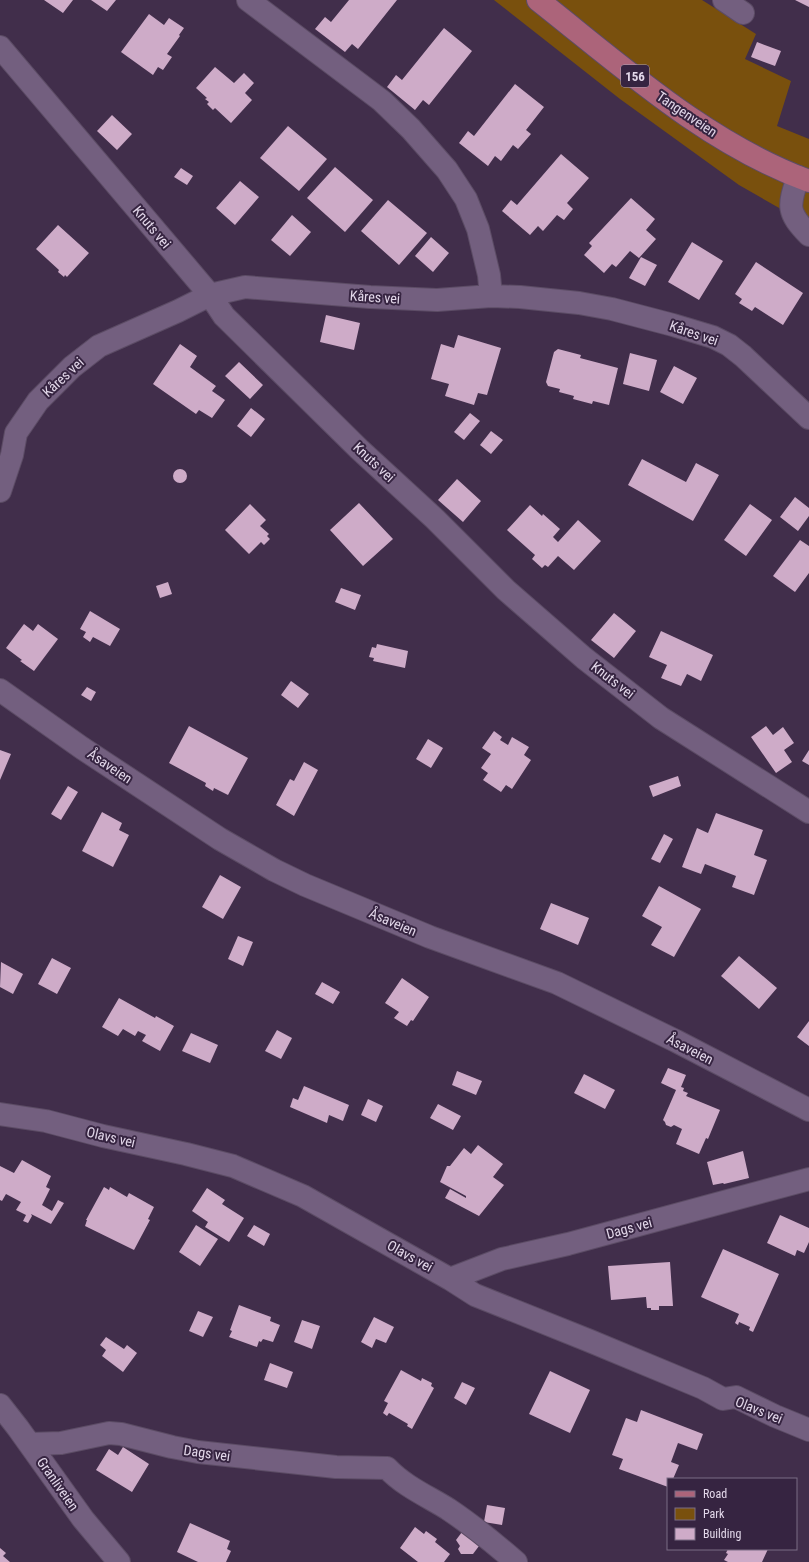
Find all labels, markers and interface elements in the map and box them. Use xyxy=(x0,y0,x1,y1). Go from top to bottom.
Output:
road number: 156 xyxy=(621,65,649,87)
street label: Tangenveien xyxy=(654,88,720,140)
street label: Knuts vei xyxy=(130,203,174,251)
street label: Kåres vei xyxy=(349,287,401,307)
street label: Kåres vei xyxy=(668,317,720,349)
street label: Kåres vei xyxy=(39,354,87,400)
street label: Knuts vei xyxy=(350,439,398,485)
street label: Knuts vei xyxy=(588,658,638,702)
street label: Åsaveien xyxy=(85,745,136,787)
street label: Åsaveien xyxy=(367,904,420,939)
street label: Åsaveien xyxy=(664,1030,716,1067)
street label: Olavs vei xyxy=(85,1124,137,1150)
street label: Dags vei xyxy=(604,1214,654,1242)
street label: Olavs vei xyxy=(384,1237,436,1275)
street label: Olavs vei xyxy=(733,1393,785,1427)
street label: Dags vei xyxy=(183,1442,231,1464)
street label: Granliveien xyxy=(34,1454,82,1514)
legend xyxy=(667,1478,797,1550)
text: Road xyxy=(703,1487,727,1501)
text: Park xyxy=(703,1507,725,1521)
text: Building xyxy=(703,1527,741,1541)

